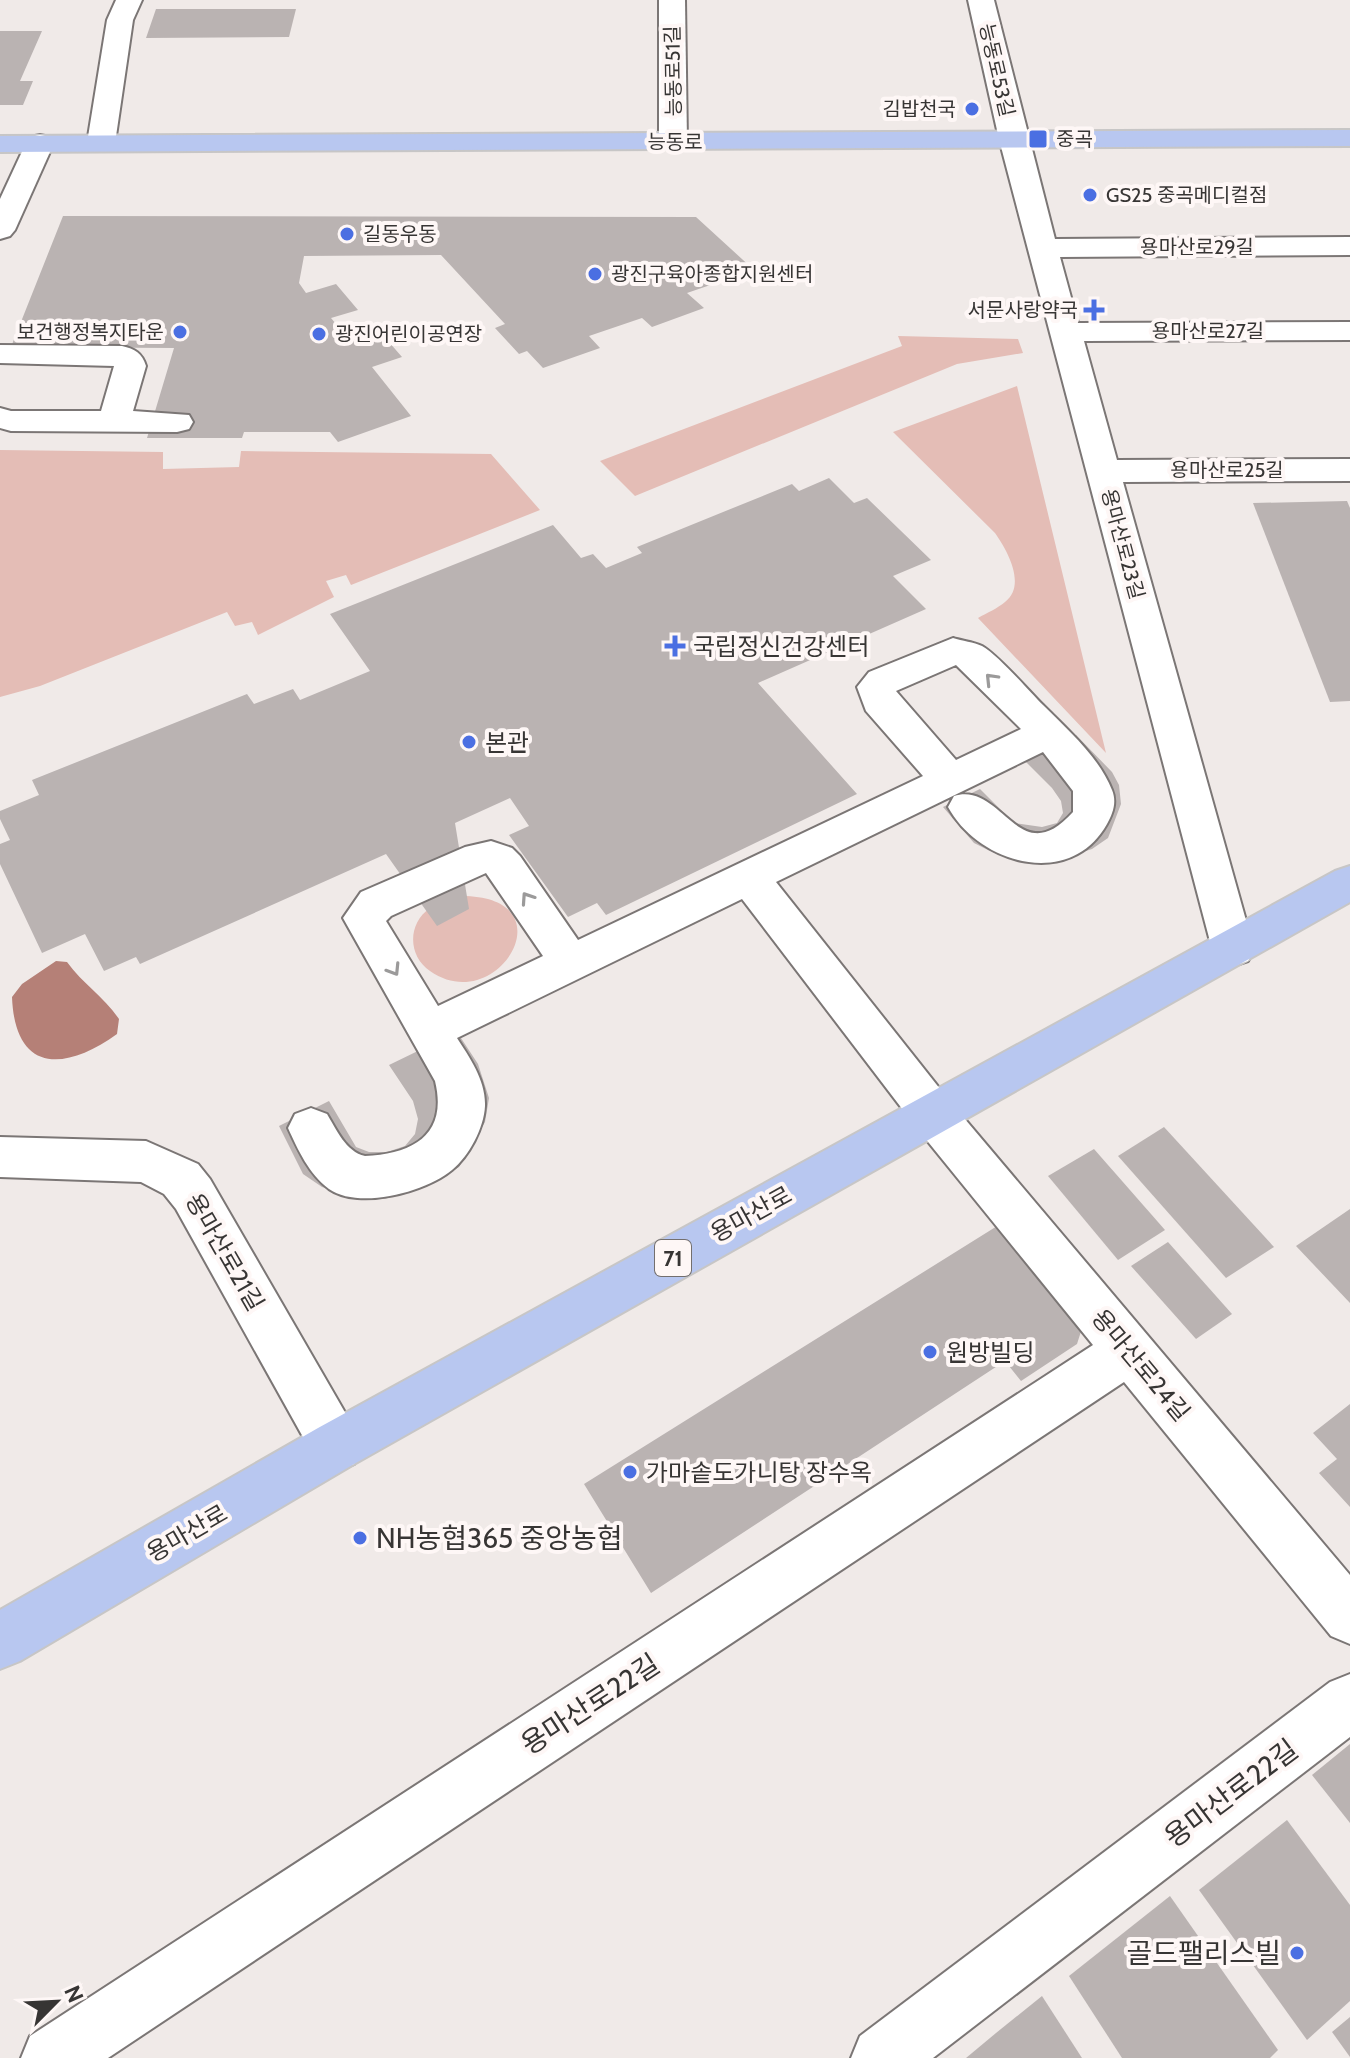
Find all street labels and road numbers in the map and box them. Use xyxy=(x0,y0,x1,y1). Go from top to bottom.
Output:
street label: 능동로53길 xyxy=(975,21,1019,119)
street label: 능동로51길 xyxy=(660,25,686,117)
street label: 능동로 xyxy=(647,130,703,154)
street label: 용마산로29길 xyxy=(1140,235,1254,259)
street label: 용마산로27길 xyxy=(1152,319,1264,343)
street label: 용마산로25길 xyxy=(1170,458,1284,482)
street label: 용마산로23길 xyxy=(1097,486,1149,602)
street label: 용마산로 xyxy=(705,1180,797,1248)
street label: 용마산로21길 xyxy=(180,1188,270,1316)
road number: 71 xyxy=(655,1240,691,1276)
street label: 용마산로24길 xyxy=(1086,1303,1196,1427)
street label: 용마산로 xyxy=(142,1498,232,1568)
street label: 용마산로22길 xyxy=(514,1647,666,1761)
street label: 용마산로22길 xyxy=(1158,1732,1304,1854)

